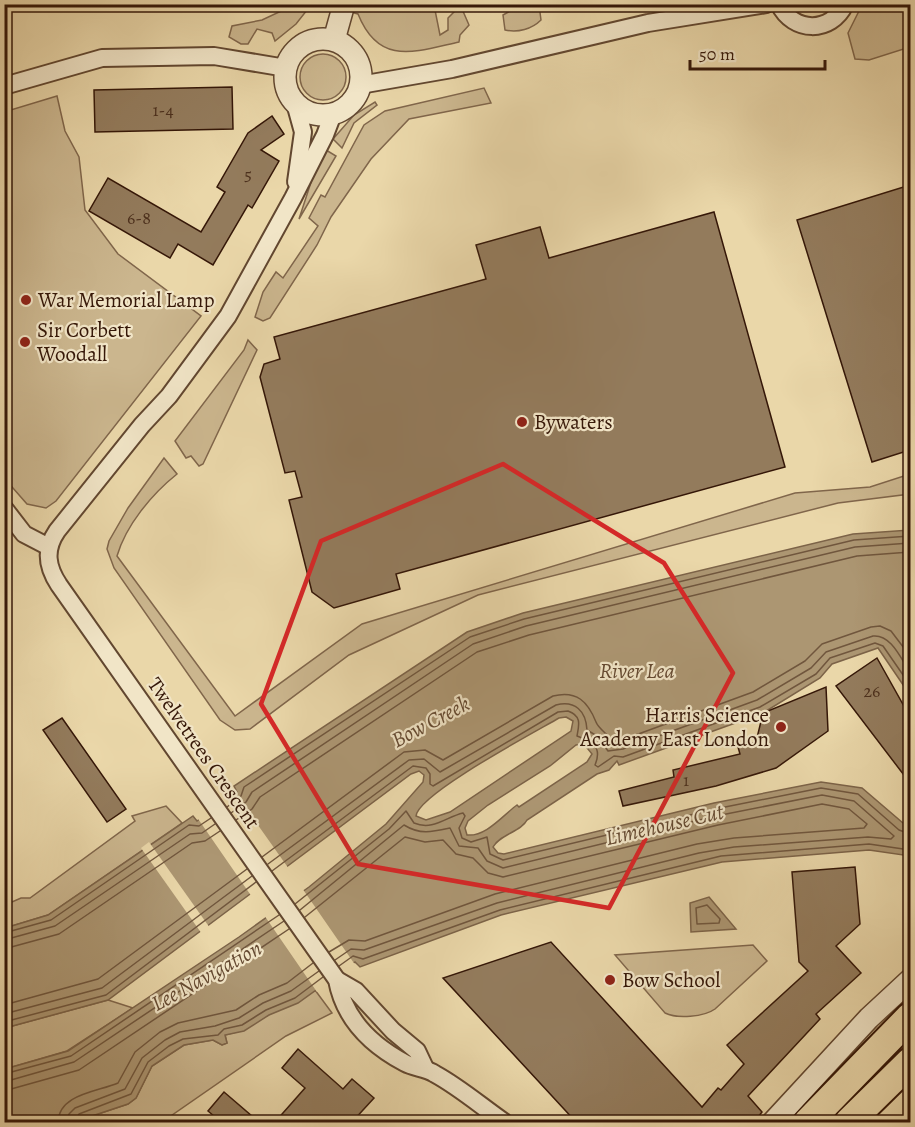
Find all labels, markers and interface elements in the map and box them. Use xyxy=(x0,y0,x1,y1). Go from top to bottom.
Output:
scale bar xyxy=(690,33,825,71)
text: 50 m xyxy=(699,42,735,66)
house number: 1-4 xyxy=(152,98,174,122)
house number: 5 xyxy=(244,162,252,186)
house number: 6-8 xyxy=(127,206,151,230)
place label: War Memorial Lamp xyxy=(37,286,215,314)
marker: War Memorial Lamp xyxy=(19,293,33,307)
place label: Sir Corbett Woodall xyxy=(36,316,131,368)
marker: Sir Corbett Woodall xyxy=(18,335,32,349)
place label: Bywaters xyxy=(534,408,613,436)
marker: Bywaters xyxy=(515,415,529,429)
water label: River Lea xyxy=(599,656,675,686)
street label: Twelvetrees Crescent xyxy=(141,672,267,834)
house number: 26 xyxy=(864,679,880,703)
water label: Bow Creek xyxy=(386,689,475,755)
place label: Harris Science Academy East London xyxy=(579,701,769,753)
marker: Harris Science Academy East London xyxy=(774,720,788,734)
house number: 1 xyxy=(683,768,689,792)
water label: Limehouse Cut xyxy=(602,797,727,853)
water label: Lee Navigation xyxy=(146,933,267,1019)
place label: Bow School xyxy=(622,966,720,994)
marker: Bow School xyxy=(603,973,617,987)

